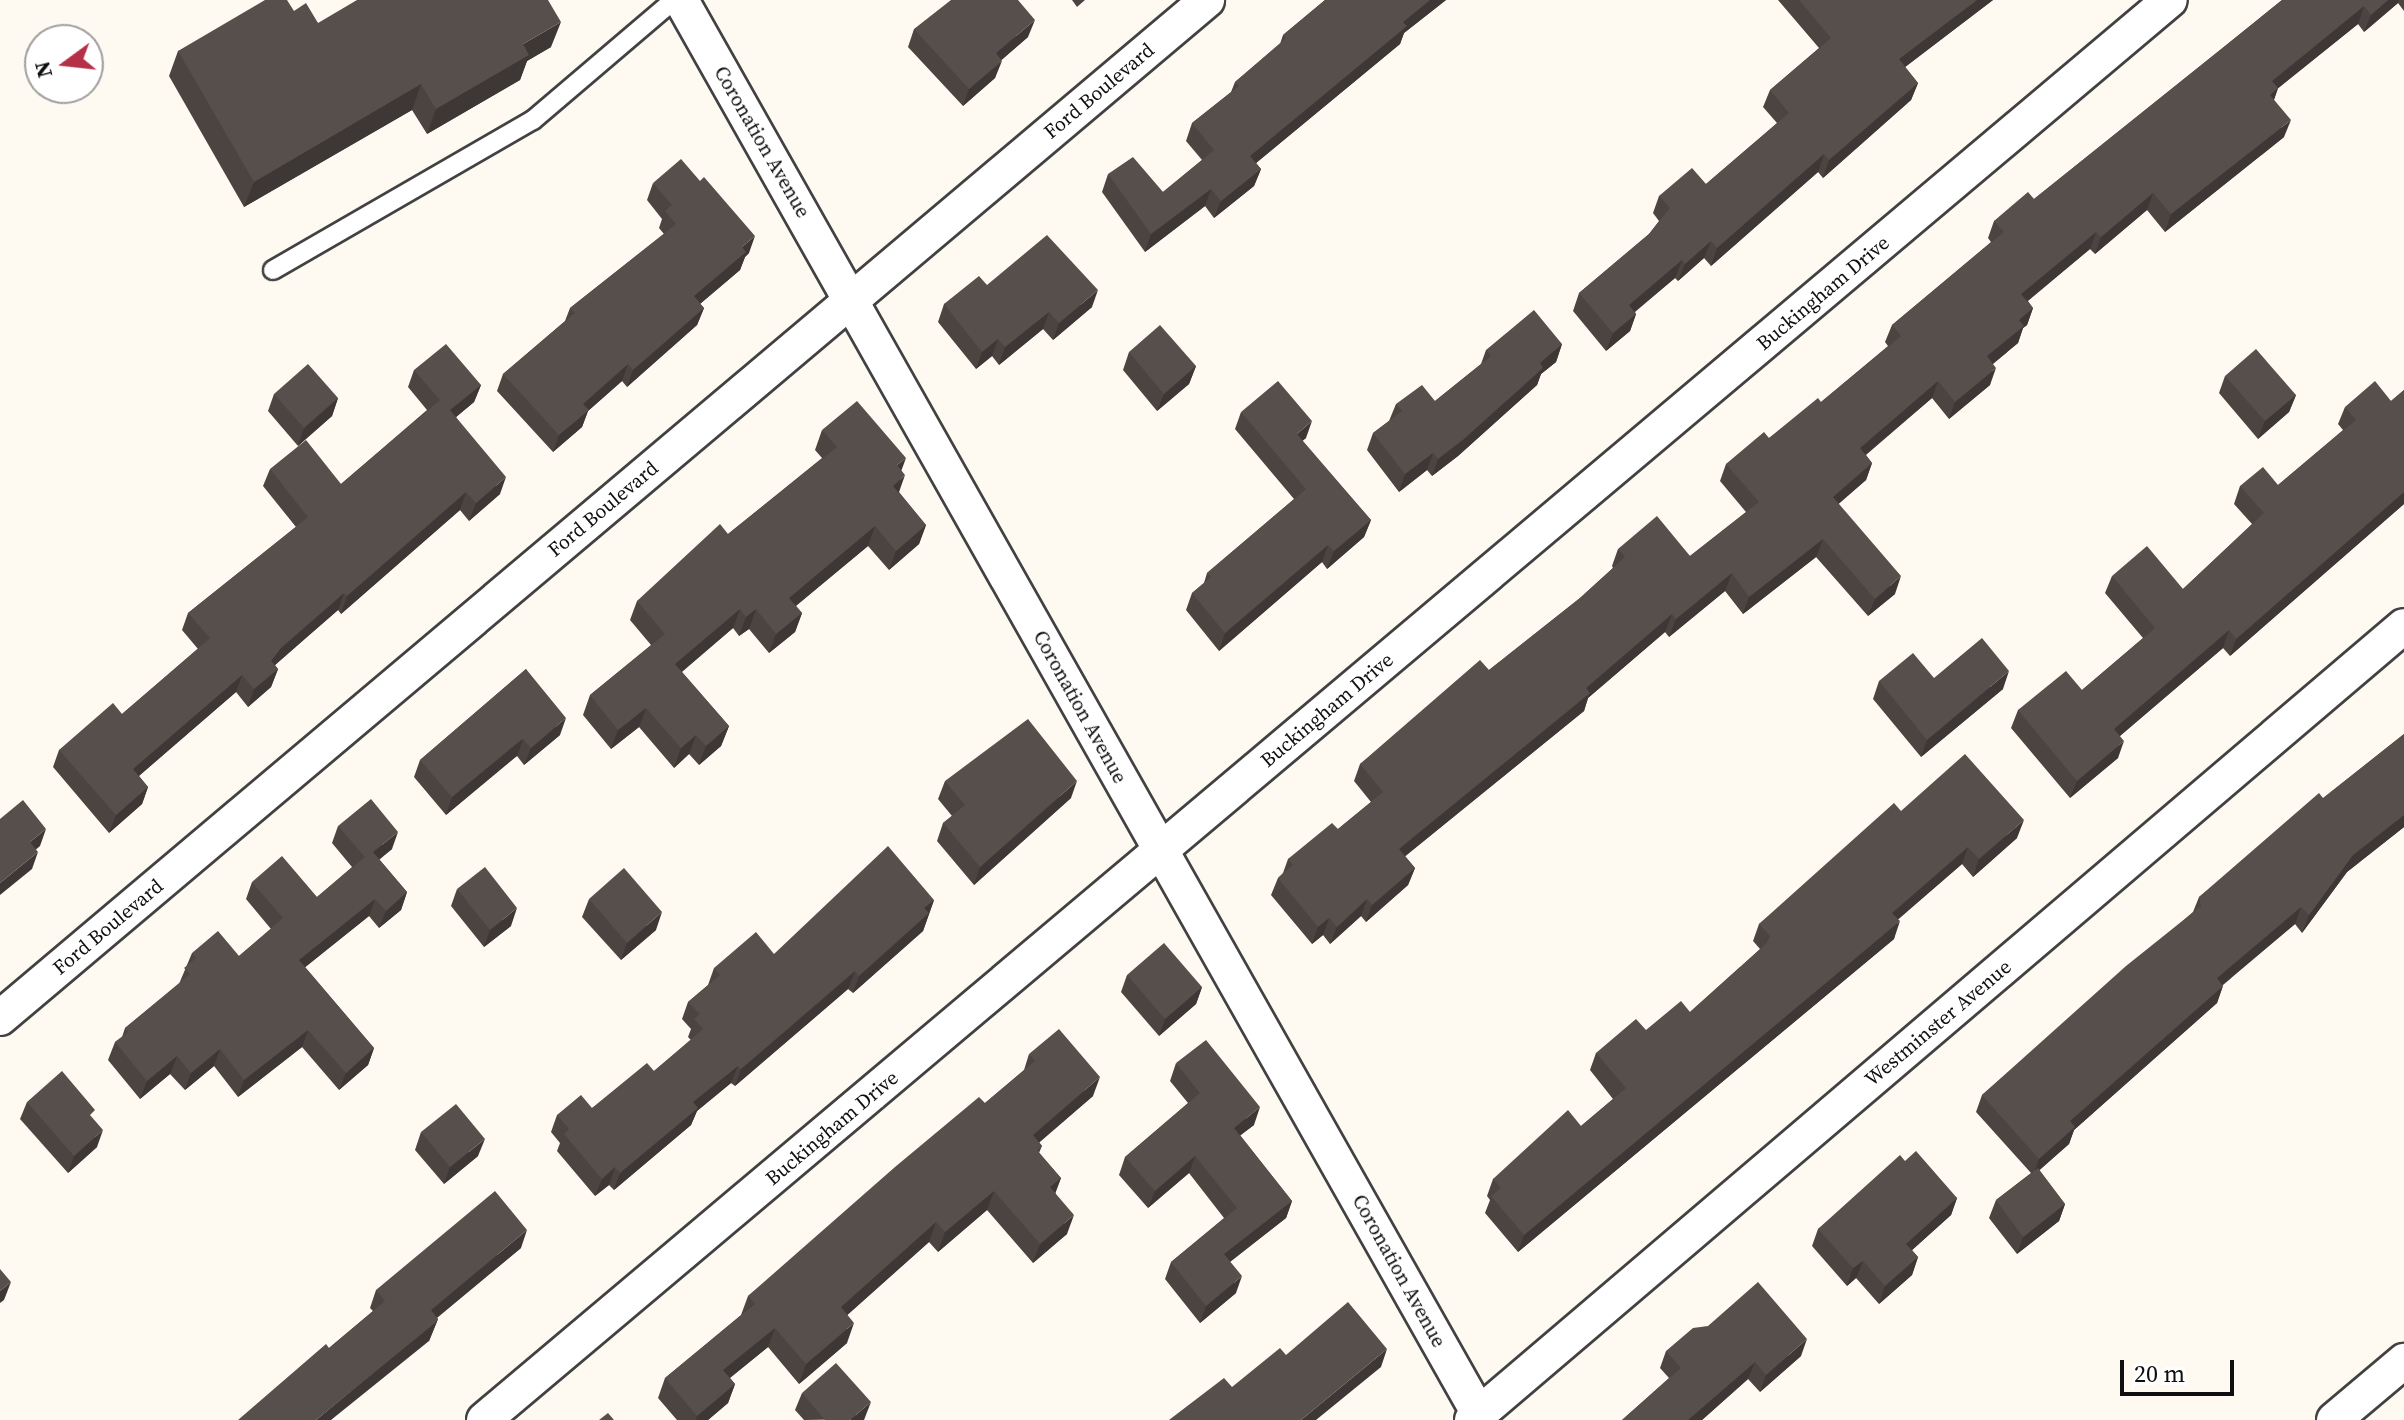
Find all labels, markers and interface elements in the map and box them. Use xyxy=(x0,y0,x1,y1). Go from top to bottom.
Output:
north arrow xyxy=(24,24,104,104)
street label: Ford Boulevard xyxy=(1039,38,1159,144)
text: N xyxy=(26,58,59,81)
street label: Coronation Avenue xyxy=(709,62,815,222)
street label: Buckingham Drive xyxy=(1752,231,1894,355)
street label: Ford Boulevard xyxy=(543,456,663,562)
street label: Coronation Avenue xyxy=(1028,626,1132,788)
street label: Buckingham Drive xyxy=(1256,648,1398,772)
street label: Ford Boulevard xyxy=(48,874,168,980)
street label: Westminster Avenue xyxy=(1860,955,2016,1091)
street label: Buckingham Drive xyxy=(761,1066,903,1190)
street label: Coronation Avenue xyxy=(1347,1190,1451,1352)
scale bar xyxy=(2124,1344,2238,1394)
text: 20 m xyxy=(2134,1357,2185,1390)

